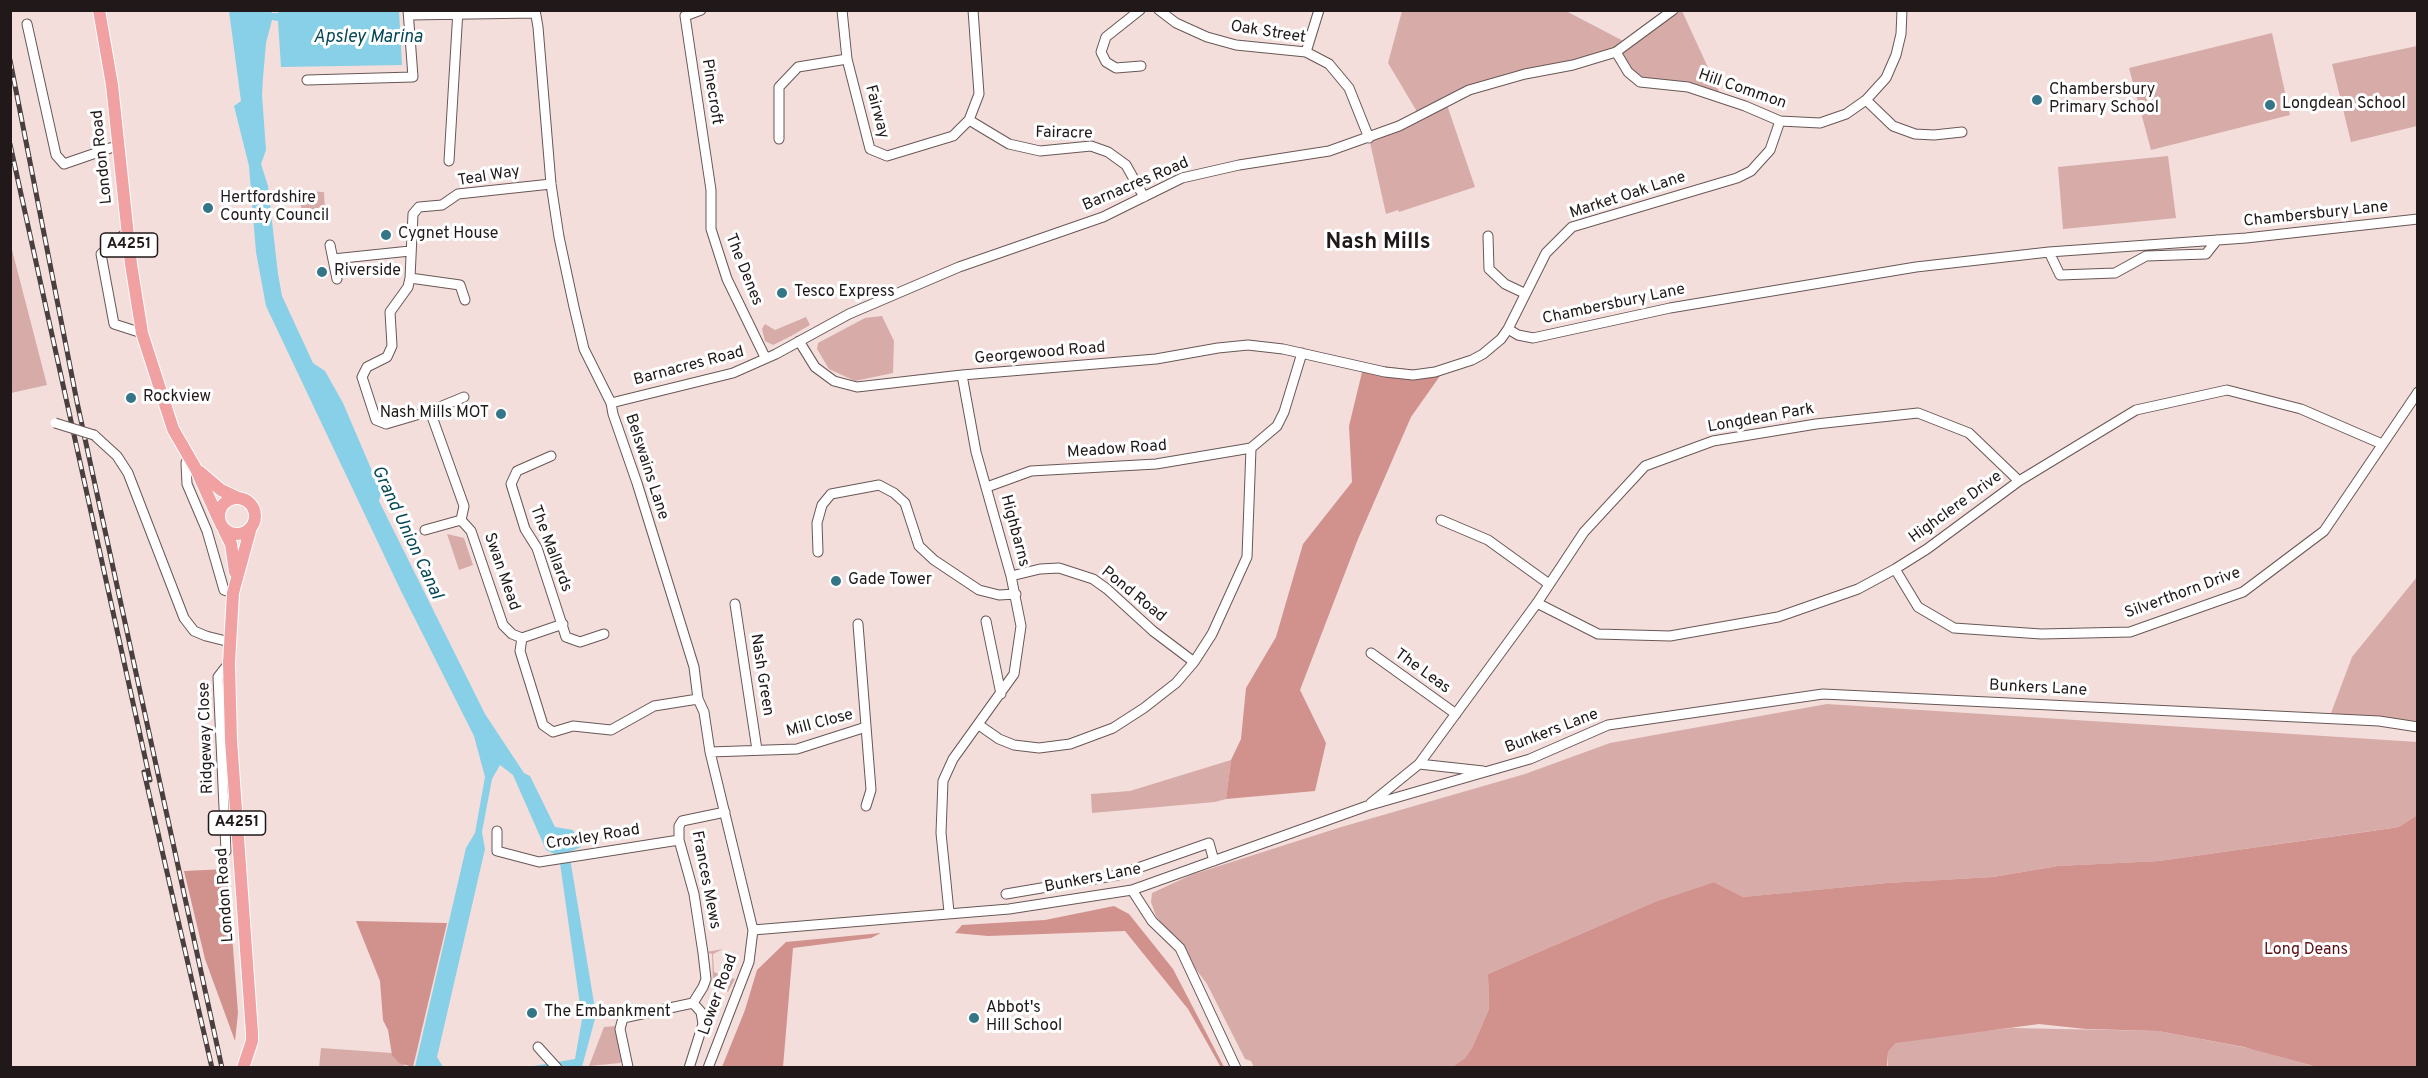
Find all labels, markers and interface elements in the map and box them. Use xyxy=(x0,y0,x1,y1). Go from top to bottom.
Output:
street label: Oak Street xyxy=(1229,18,1307,48)
water label: Apsley Marina xyxy=(313,27,423,49)
street label: Pinecroft xyxy=(696,58,726,126)
street label: Hill Common xyxy=(1695,66,1789,114)
place label: Chambersbury Primary School xyxy=(2049,81,2159,119)
street label: Fairway xyxy=(860,83,892,141)
marker: Chambersbury Primary School xyxy=(2030,93,2044,107)
place label: Longdean School xyxy=(2282,95,2406,115)
marker: Longdean School xyxy=(2263,98,2277,112)
street label: London Road xyxy=(89,109,117,205)
street label: Fairacre xyxy=(1035,124,1093,144)
street label: Barnacres Road xyxy=(1080,154,1192,216)
street label: Teal Way xyxy=(457,163,521,191)
street label: Market Oak Lane xyxy=(1568,168,1688,224)
place label: Hertfordshire County Council xyxy=(220,189,329,227)
street label: Chambersbury Lane xyxy=(2243,198,2389,232)
marker: Hertfordshire County Council xyxy=(201,201,215,215)
place label: Cygnet House xyxy=(398,225,498,245)
marker: Cygnet House xyxy=(379,228,393,242)
street label: The Denes xyxy=(720,231,766,309)
district label: Nash Mills xyxy=(1325,231,1431,257)
road number: A4251 xyxy=(100,233,158,257)
place label: Riverside xyxy=(334,262,401,282)
marker: Riverside xyxy=(315,265,329,279)
street label: Chambersbury Lane xyxy=(1541,281,1687,329)
place label: Tesco Express xyxy=(794,283,895,303)
marker: Tesco Express xyxy=(775,286,789,300)
street label: Georgewood Road xyxy=(974,339,1106,369)
street label: Barnacres Road xyxy=(632,343,746,391)
place label: Rockview xyxy=(143,388,211,408)
marker: Rockview xyxy=(124,391,138,405)
street label: Longdean Park xyxy=(1706,400,1816,438)
place label: Nash Mills MOT xyxy=(380,404,489,424)
marker: Nash Mills MOT xyxy=(494,407,508,421)
street label: Belswains Lane xyxy=(620,412,672,522)
street label: Meadow Road xyxy=(1066,437,1168,463)
water label: Grand Union Canal xyxy=(366,463,446,603)
street label: Highclere Drive xyxy=(1906,468,2006,548)
street label: Highbarns xyxy=(995,493,1033,569)
street label: The Mallards xyxy=(525,503,575,595)
street label: Swan Mead xyxy=(479,531,523,613)
street label: Pond Road xyxy=(1097,563,1169,627)
street label: Silverthorn Drive xyxy=(2122,564,2244,624)
place label: Gade Tower xyxy=(848,571,932,591)
marker: Gade Tower xyxy=(829,574,843,588)
street label: Nash Green xyxy=(745,632,777,718)
street label: The Leas xyxy=(1390,645,1454,699)
street label: Bunkers Lane xyxy=(1988,677,2088,701)
street label: Ridgeway Close xyxy=(195,682,219,794)
street label: Bunkers Lane xyxy=(1503,705,1601,759)
street label: Mill Close xyxy=(785,706,855,742)
road number: A4251 xyxy=(208,811,266,835)
street label: Croxley Road xyxy=(545,821,641,855)
street label: Frances Mews xyxy=(686,829,724,931)
street label: London Road xyxy=(213,847,239,943)
street label: Bunkers Lane xyxy=(1043,860,1143,898)
park label: Long Deans xyxy=(2264,941,2348,961)
street label: Lower Road xyxy=(695,952,743,1038)
place label: Abbot's Hill School xyxy=(986,999,1062,1037)
place label: The Embankment xyxy=(544,1003,671,1023)
marker: The Embankment xyxy=(525,1006,539,1020)
marker: Abbot's Hill School xyxy=(967,1011,981,1025)

